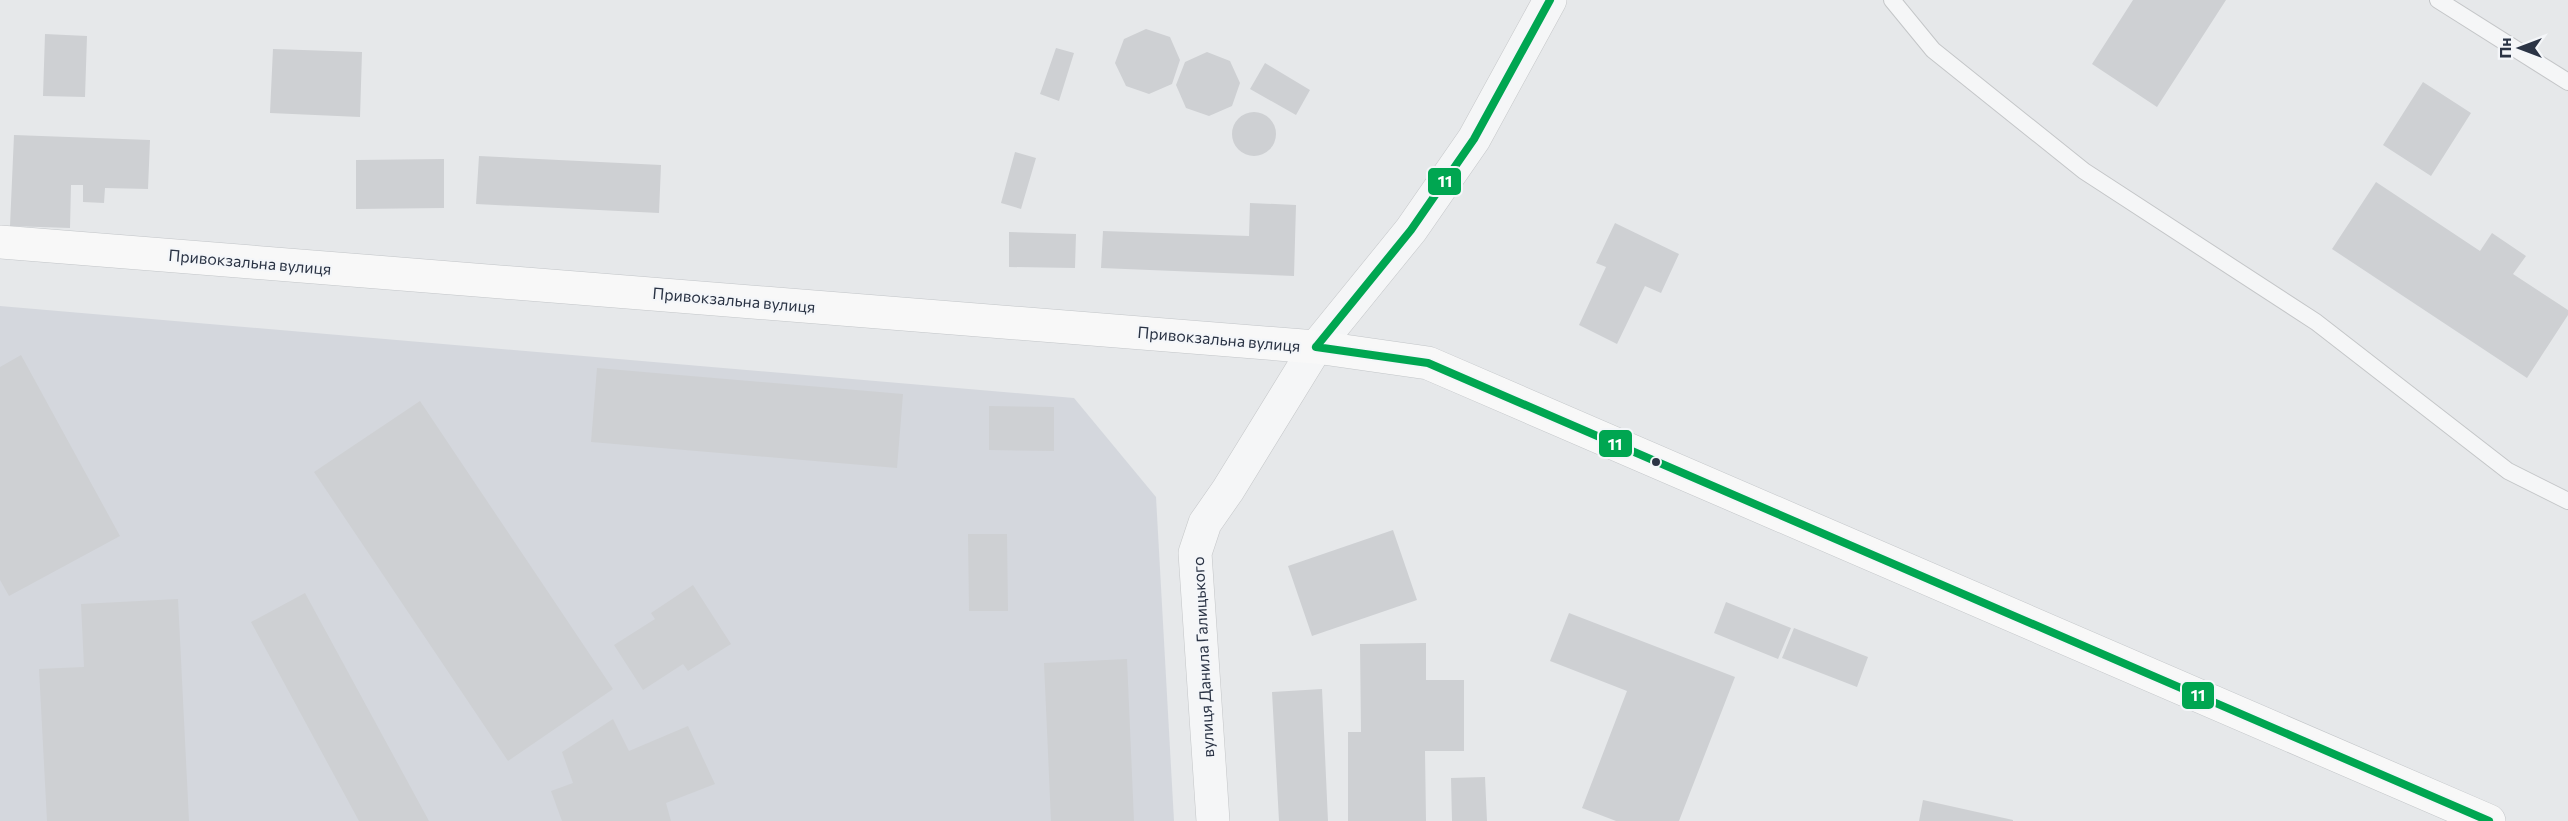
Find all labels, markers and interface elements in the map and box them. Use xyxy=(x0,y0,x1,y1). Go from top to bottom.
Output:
north arrow xyxy=(2490,18,2550,78)
text: Пн xyxy=(2495,37,2514,59)
line badge: 11 xyxy=(1427,167,1462,196)
text: 11 xyxy=(1438,171,1452,190)
street label: Привокзальна вулиця xyxy=(168,245,332,278)
street label: Привокзальна вулиця xyxy=(652,283,816,316)
street label: Привокзальна вулиця xyxy=(1137,322,1301,355)
line badge: 11 xyxy=(1598,429,1633,458)
text: 11 xyxy=(1608,434,1622,453)
unlabelled marker xyxy=(1650,456,1662,468)
street label: вулиця Данила Галицького xyxy=(1188,556,1217,758)
line badge: 11 xyxy=(2181,681,2215,710)
text: 11 xyxy=(2191,685,2205,704)

